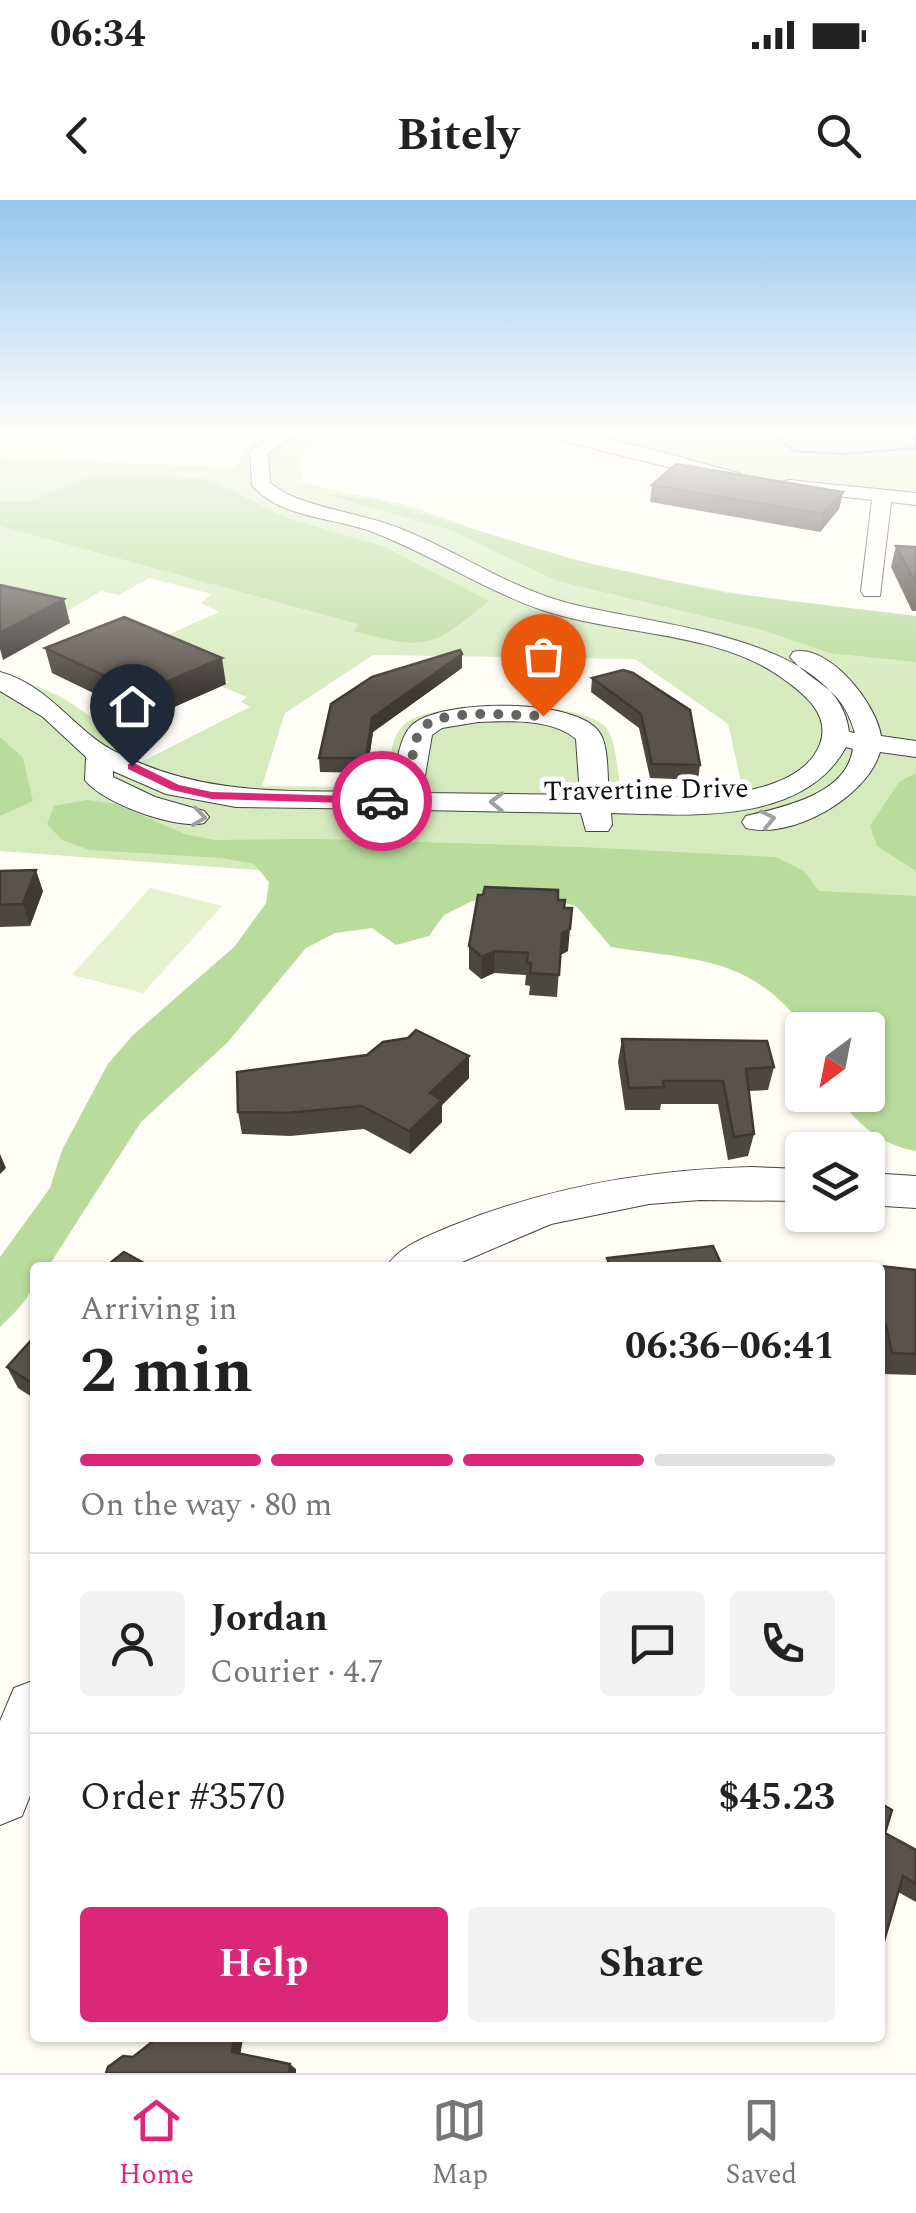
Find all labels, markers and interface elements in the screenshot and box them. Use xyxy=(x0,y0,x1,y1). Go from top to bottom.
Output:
text: 06:34 xyxy=(50,6,145,64)
text: Bitely xyxy=(397,101,519,170)
icon: back xyxy=(50,108,105,163)
icon: search xyxy=(811,108,866,163)
pin xyxy=(501,614,586,717)
icon: bag xyxy=(516,629,571,684)
pin xyxy=(90,664,175,767)
icon: home xyxy=(105,679,160,734)
courier xyxy=(332,751,432,851)
street label: Travertine Drive xyxy=(543,767,749,813)
icon: car xyxy=(355,774,410,829)
one-way arrow xyxy=(489,792,505,813)
one-way arrow xyxy=(190,805,207,826)
one-way arrow xyxy=(759,810,776,831)
north arrow xyxy=(785,1012,885,1112)
map controls xyxy=(785,1012,885,1232)
button: layers xyxy=(785,1132,885,1232)
text: Arriving in xyxy=(80,1285,237,1334)
text: 06:36–06:41 xyxy=(625,1318,835,1376)
text: 2 min xyxy=(80,1322,253,1421)
text: On the way · 80 m xyxy=(80,1481,332,1530)
text: Jordan xyxy=(210,1590,328,1648)
button: person xyxy=(80,1591,185,1696)
button: chat xyxy=(600,1591,705,1696)
button: phone xyxy=(730,1591,835,1696)
text: Courier · 4.7 xyxy=(210,1648,383,1697)
text: Order #3570 xyxy=(80,1769,285,1827)
text: $45.23 xyxy=(718,1769,835,1827)
button: Help xyxy=(80,1907,448,2022)
button: Share xyxy=(468,1907,835,2022)
tab: Home xyxy=(119,2093,194,2196)
tab: Map xyxy=(432,2093,488,2196)
tab: Saved xyxy=(725,2093,797,2196)

